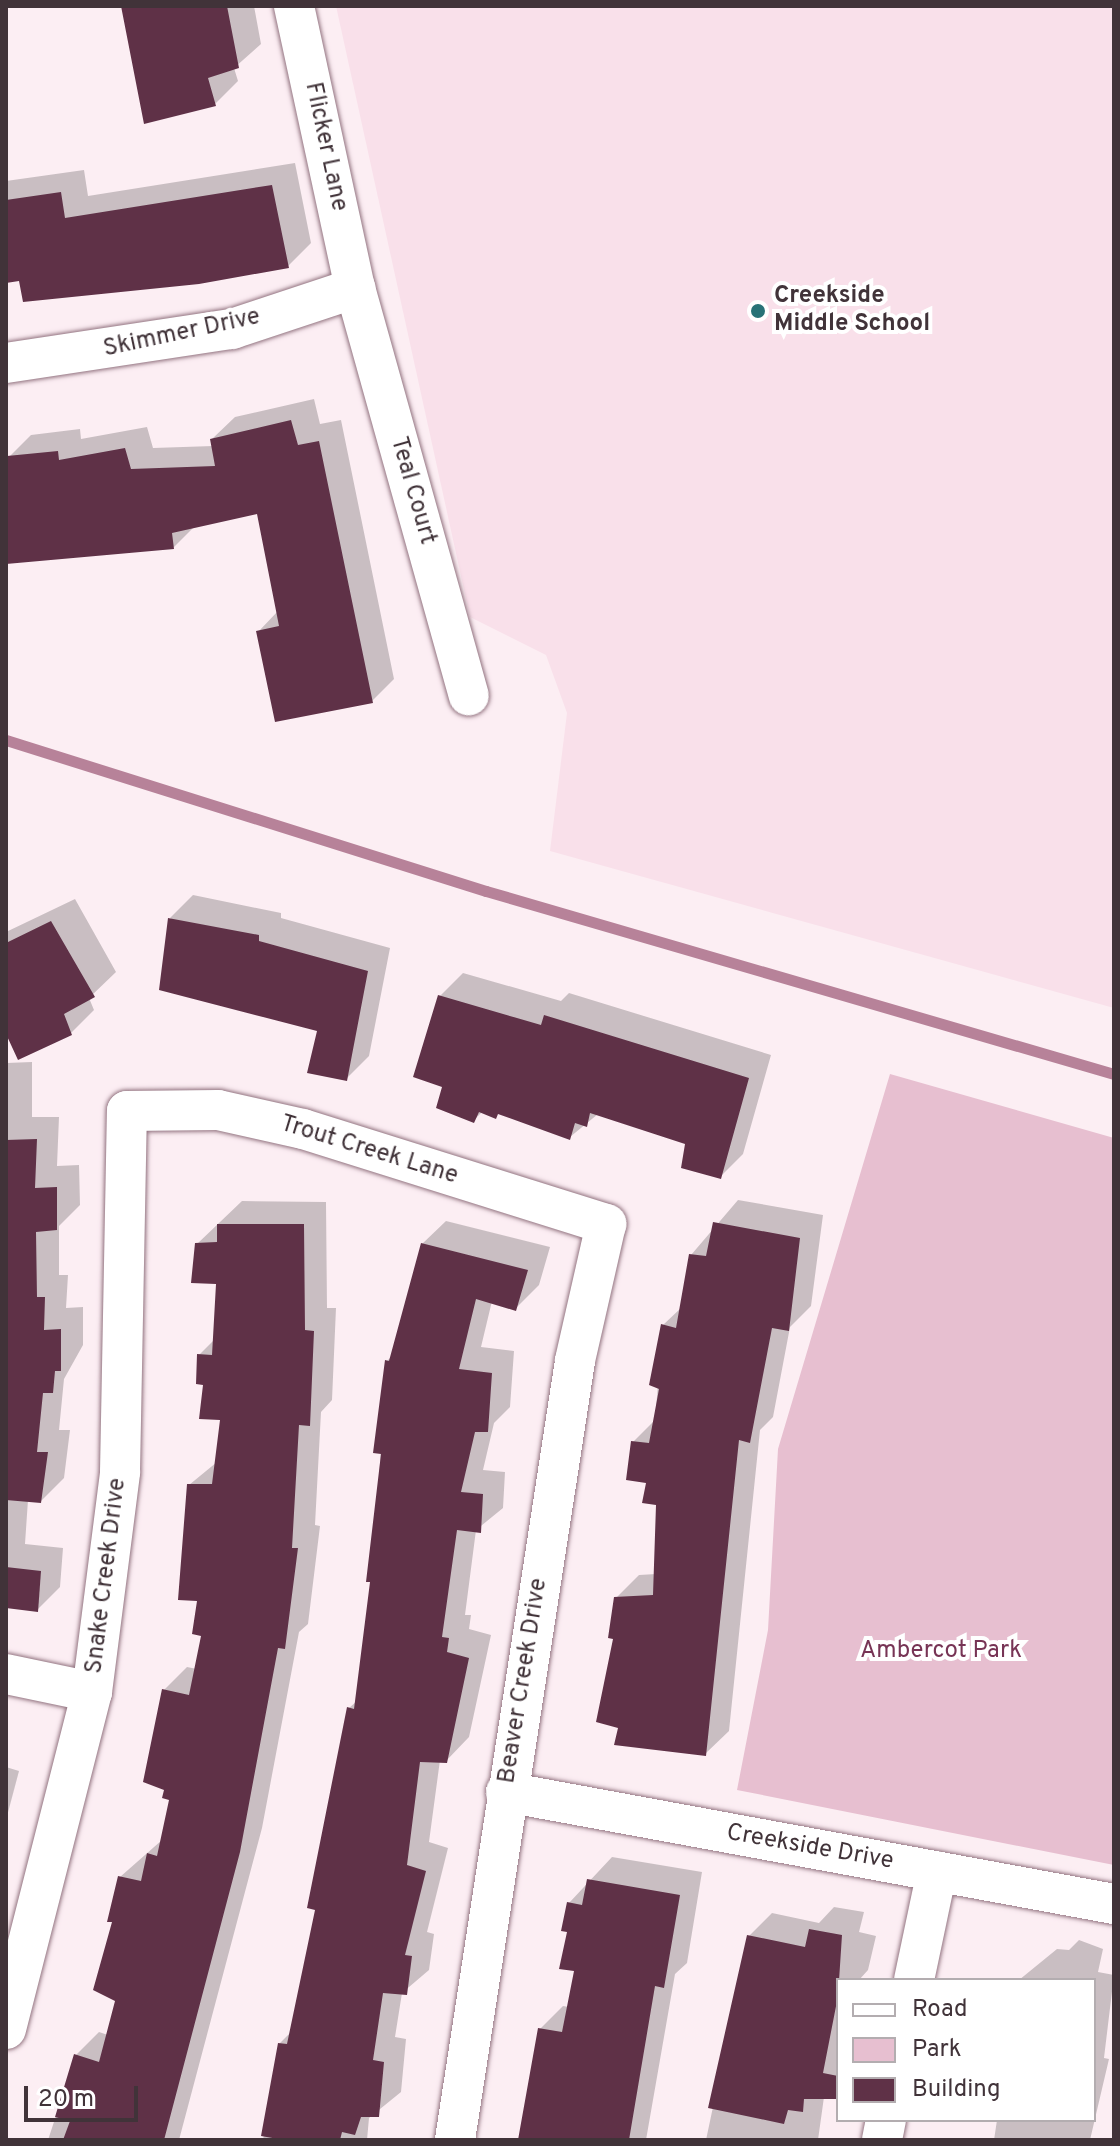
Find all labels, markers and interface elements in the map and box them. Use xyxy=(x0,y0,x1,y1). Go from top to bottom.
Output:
street label: Flicker Lane xyxy=(297,80,353,214)
place label: Creekside Middle School xyxy=(774,283,930,339)
marker: Creekside Middle School xyxy=(749,302,767,320)
street label: Skimmer Drive xyxy=(101,303,263,365)
street label: Teal Court xyxy=(383,434,441,548)
street label: Trout Creek Lane xyxy=(277,1110,461,1192)
street label: Snake Creek Drive xyxy=(81,1476,133,1676)
street label: Beaver Creek Drive xyxy=(494,1576,554,1786)
park label: Ambercot Park xyxy=(860,1638,1022,1666)
street label: Creekside Drive xyxy=(724,1819,896,1877)
legend xyxy=(836,1978,1096,2122)
text: Road xyxy=(912,1995,968,2025)
text: Park xyxy=(912,2035,962,2065)
scale bar xyxy=(28,2070,142,2120)
text: Building xyxy=(912,2075,1001,2105)
text: 20 m xyxy=(38,2085,94,2115)

